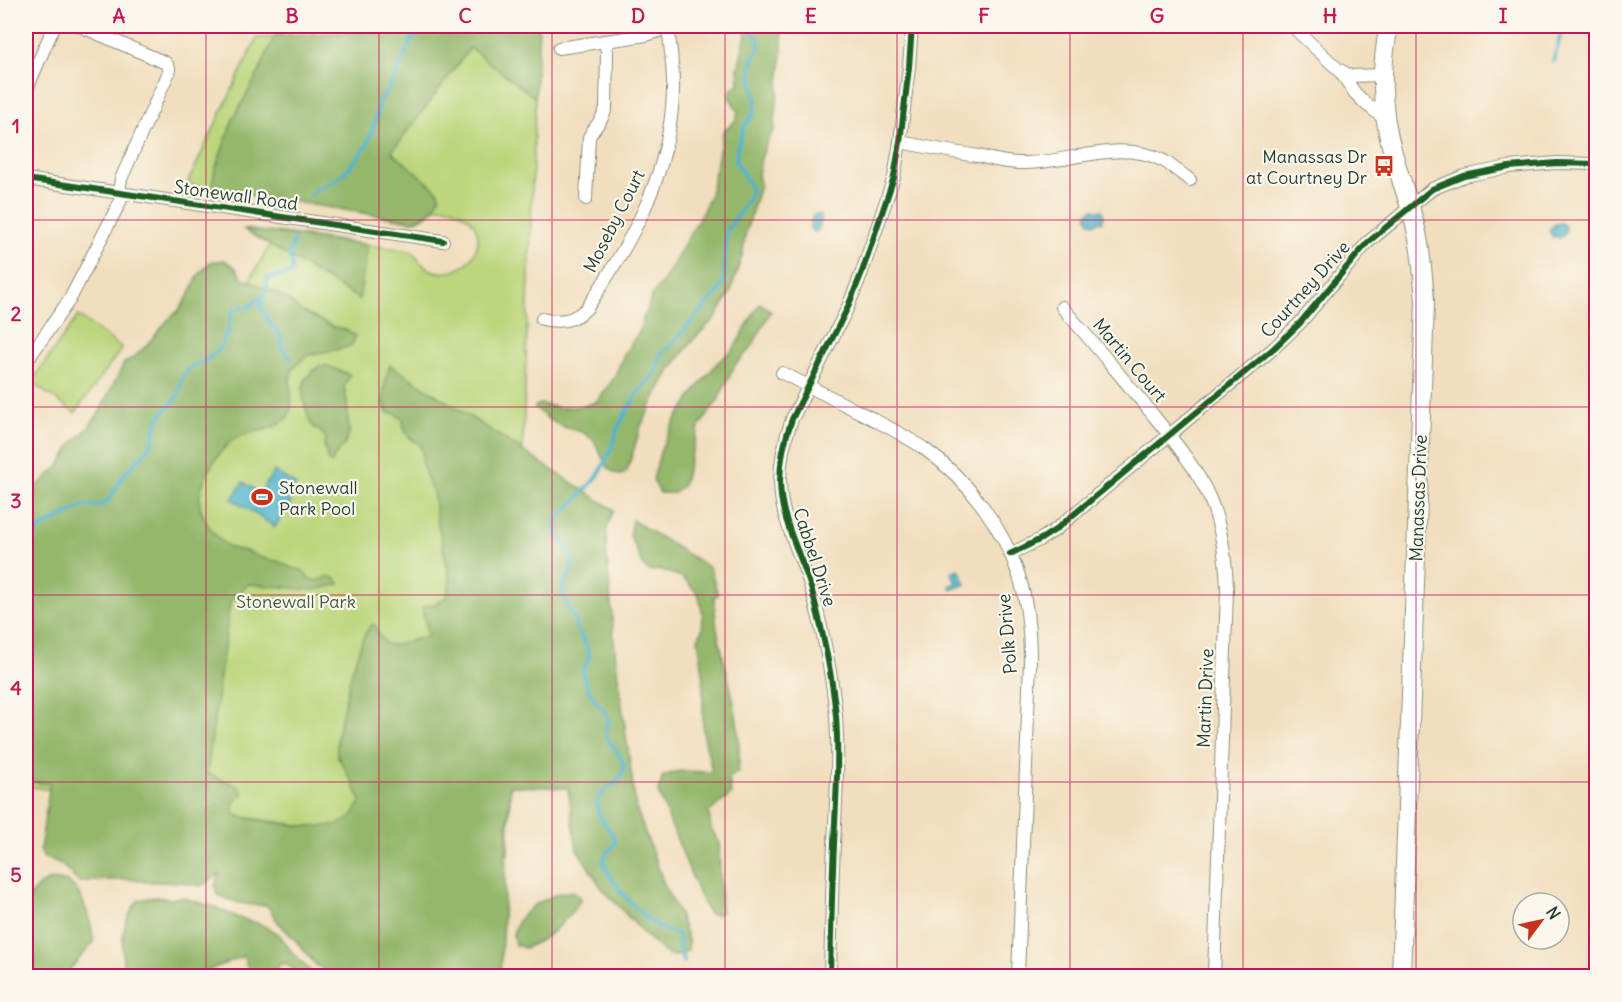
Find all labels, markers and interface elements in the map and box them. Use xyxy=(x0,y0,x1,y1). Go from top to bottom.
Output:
text: A xyxy=(113,3,126,28)
text: B xyxy=(285,3,299,28)
text: C xyxy=(458,3,472,28)
text: D xyxy=(631,3,645,28)
text: E xyxy=(805,3,817,28)
text: F xyxy=(978,3,990,28)
text: G xyxy=(1150,3,1164,28)
text: H xyxy=(1323,3,1337,28)
text: I xyxy=(1499,3,1508,28)
text: 1 xyxy=(12,113,20,138)
place label: Manassas Dr at Courtney Dr xyxy=(1246,145,1368,189)
bus stop icon: Manassas Dr at Courtney Dr xyxy=(1372,154,1396,178)
street label: Moseby Court xyxy=(578,166,650,276)
street label: Stonewall Road xyxy=(173,175,300,215)
street label: Courtney Drive xyxy=(1255,236,1355,342)
text: 2 xyxy=(11,301,22,326)
street label: Martin Court xyxy=(1088,313,1172,407)
street label: Manassas Drive xyxy=(1404,434,1432,562)
place label: Stonewall Park Pool xyxy=(279,476,358,520)
sports icon: Stonewall Park Pool xyxy=(250,485,274,509)
text: 3 xyxy=(10,488,22,513)
street label: Cabbel Drive xyxy=(788,505,842,609)
park label: Stonewall Park xyxy=(236,590,356,613)
street label: Polk Drive xyxy=(992,593,1022,675)
street label: Martin Drive xyxy=(1192,648,1218,748)
text: 4 xyxy=(10,675,22,700)
text: 5 xyxy=(10,862,22,887)
north arrow xyxy=(1511,891,1571,951)
text: N xyxy=(1542,903,1565,923)

